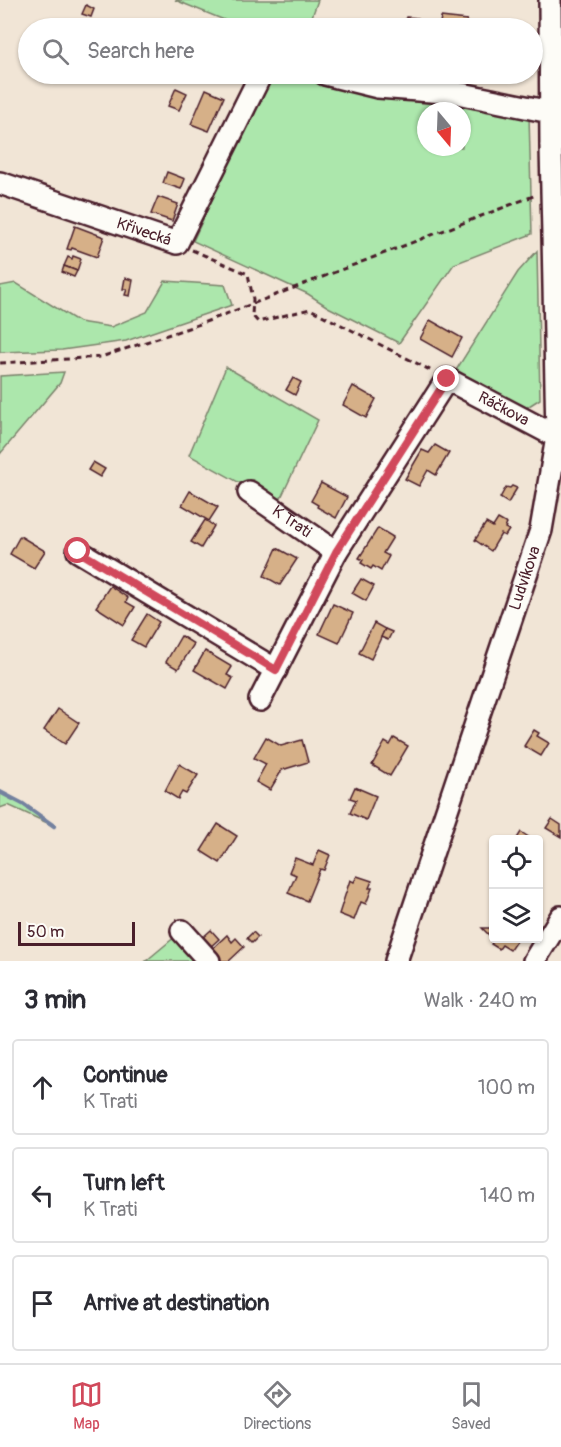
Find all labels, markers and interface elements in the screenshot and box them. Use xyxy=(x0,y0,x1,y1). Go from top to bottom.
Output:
search box xyxy=(18,18,543,84)
icon: search xyxy=(39,35,72,68)
text: Search here xyxy=(87,37,194,65)
north arrow xyxy=(417,102,471,156)
street label: Křivecká xyxy=(114,213,174,250)
route end xyxy=(433,365,459,391)
street label: Ráčkova xyxy=(475,387,533,430)
street label: K Trati xyxy=(268,501,316,542)
route start xyxy=(64,537,90,563)
street label: Ludvíkova xyxy=(505,543,545,613)
map controls xyxy=(489,835,543,943)
button: locate xyxy=(489,835,543,889)
button: layers xyxy=(489,889,543,943)
scale bar xyxy=(18,919,135,946)
text: 50 m xyxy=(27,922,64,942)
text: 3 min xyxy=(24,984,86,1016)
text: Walk · 240 m xyxy=(424,988,537,1013)
text: Continue xyxy=(83,1061,167,1089)
icon: ahead xyxy=(26,1071,59,1104)
text: 100 m xyxy=(478,1075,535,1100)
text: K Trati xyxy=(83,1089,137,1114)
text: Turn left xyxy=(83,1169,165,1197)
icon: left xyxy=(26,1179,59,1212)
text: 140 m xyxy=(480,1183,535,1208)
text: K Trati xyxy=(83,1197,137,1222)
icon: arrive xyxy=(26,1287,59,1320)
text: Arrive at destination xyxy=(83,1289,269,1317)
tab: Map xyxy=(70,1378,103,1434)
tab: Directions xyxy=(243,1378,311,1434)
tab: Saved xyxy=(451,1378,491,1434)

